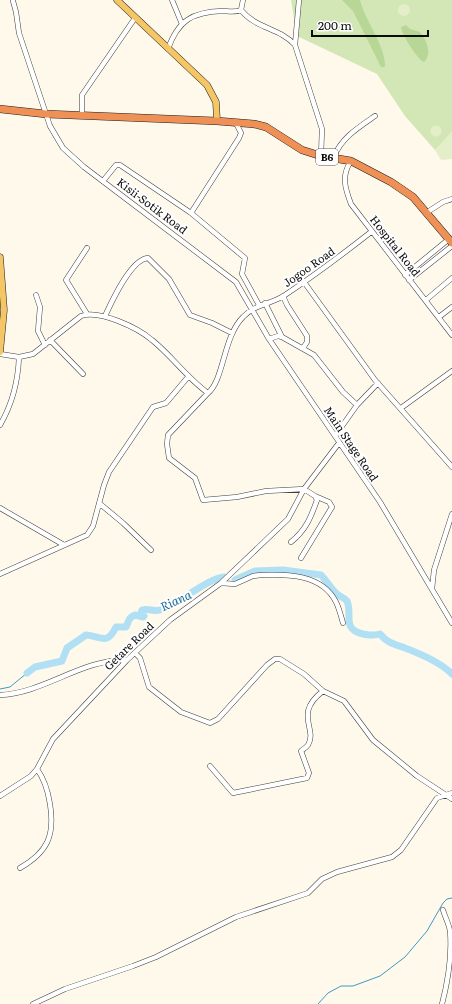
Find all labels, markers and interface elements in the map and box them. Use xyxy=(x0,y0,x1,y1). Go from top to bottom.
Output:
scale bar xyxy=(312,12,428,38)
text: 200 m xyxy=(318,16,352,34)
road number: B6 xyxy=(316,149,338,165)
street label: Kisii-Sotik Road xyxy=(114,173,191,237)
street label: Hospital Road xyxy=(367,212,425,279)
street label: Jogoo Road xyxy=(279,242,338,290)
street label: Main Stage Road xyxy=(321,403,383,484)
water label: Riana xyxy=(157,585,194,615)
street label: Getare Road xyxy=(100,617,157,673)

